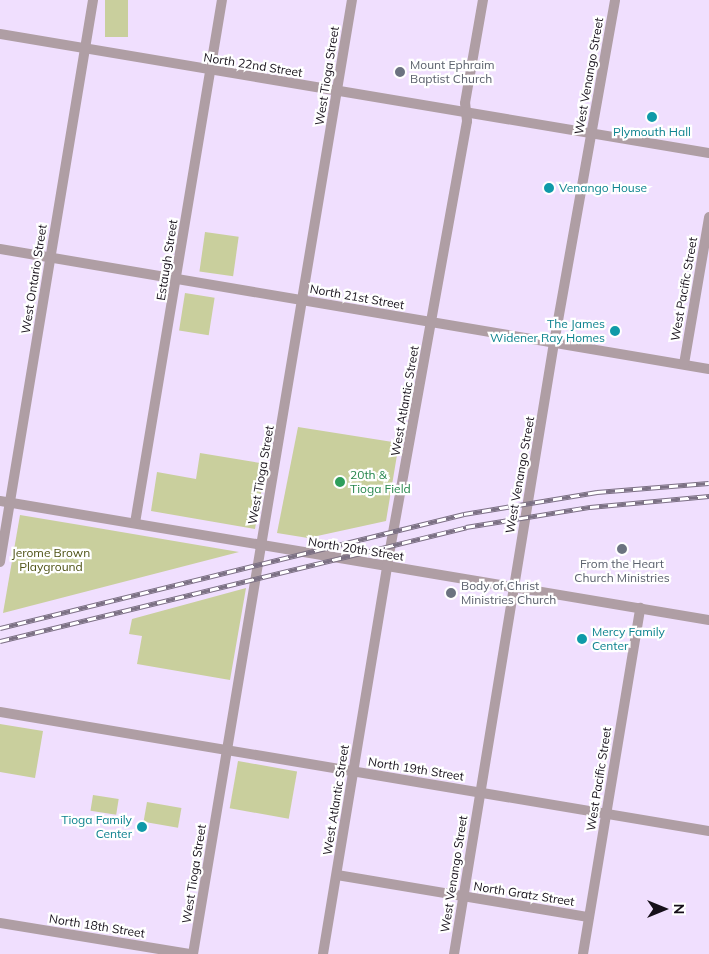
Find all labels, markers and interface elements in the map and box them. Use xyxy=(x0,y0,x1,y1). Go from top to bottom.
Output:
street label: West Venango Street xyxy=(572,17,606,135)
street label: West Tioga Street xyxy=(312,25,342,127)
street label: North 22nd Street xyxy=(203,50,303,80)
place label: Mount Ephraim Baptist Church xyxy=(410,58,495,86)
marker: Mount Ephraim Baptist Church xyxy=(394,66,406,78)
marker: Plymouth Hall xyxy=(646,111,658,123)
place label: Plymouth Hall xyxy=(613,125,691,139)
place label: Venango House xyxy=(559,181,647,195)
marker: Venango House xyxy=(543,182,555,194)
street label: Estaugh Street xyxy=(153,218,181,302)
street label: West Ontario Street xyxy=(18,223,50,335)
street label: West Pacific Street xyxy=(668,236,700,342)
street label: North 21st Street xyxy=(309,282,405,312)
place label: The James Widener Ray Homes xyxy=(490,317,605,345)
marker: The James Widener Ray Homes xyxy=(609,325,621,337)
street label: West Atlantic Street xyxy=(388,345,422,457)
street label: West Venango Street xyxy=(503,416,537,534)
street label: West Tioga Street xyxy=(245,424,277,526)
place label: 20th & Tioga Field xyxy=(350,468,411,496)
marker: 20th & Tioga Field xyxy=(334,476,346,488)
street label: North 20th Street xyxy=(307,534,405,564)
marker: From the Heart Church Ministries xyxy=(616,543,628,555)
park label: Jerome Brown Playground xyxy=(12,546,90,574)
place label: From the Heart Church Ministries xyxy=(574,557,670,585)
place label: Body of Christ Ministries Church xyxy=(461,579,556,607)
marker: Body of Christ Ministries Church xyxy=(445,587,457,599)
place label: Mercy Family Center xyxy=(592,625,665,653)
marker: Mercy Family Center xyxy=(576,633,588,645)
street label: West Pacific Street xyxy=(584,726,614,832)
street label: West Atlantic Street xyxy=(320,744,352,856)
street label: North 19th Street xyxy=(367,754,465,784)
place label: Tioga Family Center xyxy=(61,813,132,841)
street label: West Venango Street xyxy=(438,814,470,934)
marker: Tioga Family Center xyxy=(136,821,148,833)
street label: West Tioga Street xyxy=(179,823,209,925)
street label: North Gratz Street xyxy=(473,879,575,909)
north arrow xyxy=(639,884,689,934)
text: N xyxy=(670,904,688,914)
street label: North 18th Street xyxy=(48,911,146,941)

